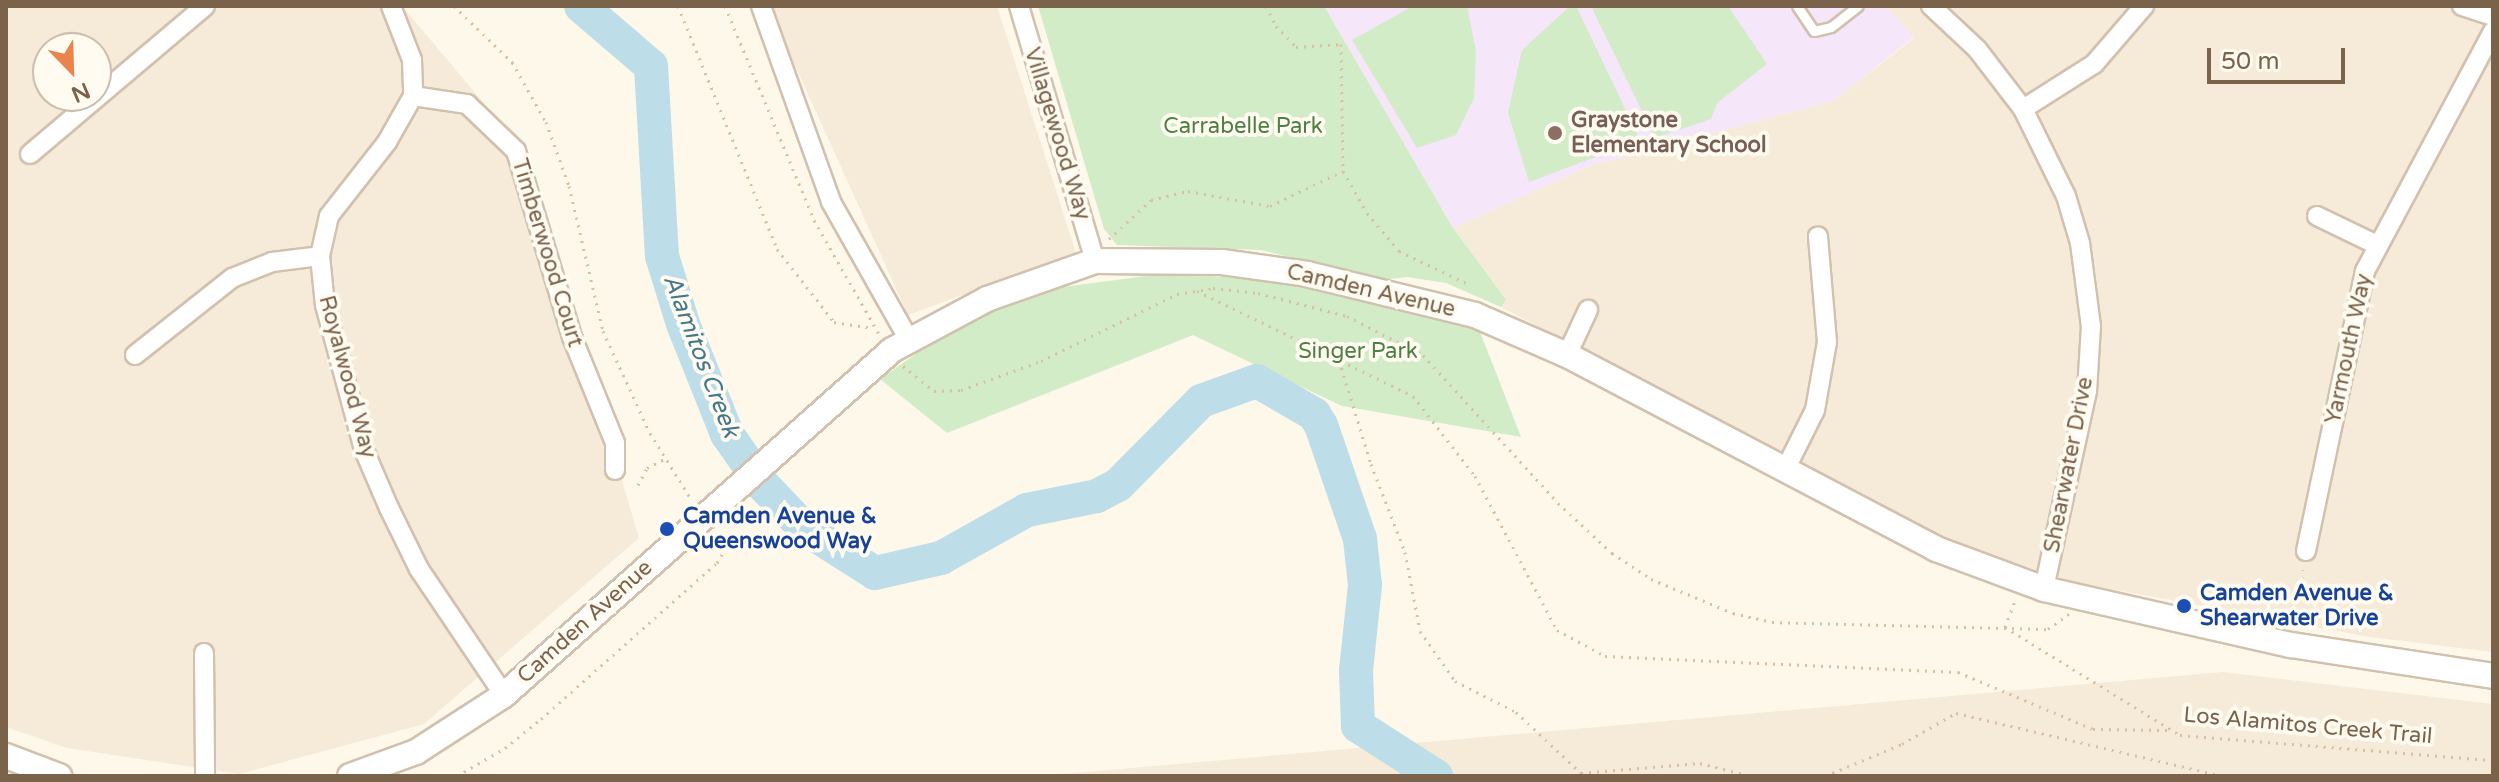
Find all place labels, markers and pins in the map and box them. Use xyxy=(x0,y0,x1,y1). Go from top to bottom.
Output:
place label: Graystone Elementary School xyxy=(1571,107,1766,158)
marker: Graystone Elementary School xyxy=(1546,124,1564,142)
place label: Camden Avenue & Queenswood Way xyxy=(683,503,877,554)
marker: Camden Avenue & Queenswood Way xyxy=(658,520,676,538)
place label: Camden Avenue & Shearwater Drive xyxy=(2200,580,2394,632)
marker: Camden Avenue & Shearwater Drive xyxy=(2175,597,2193,615)

